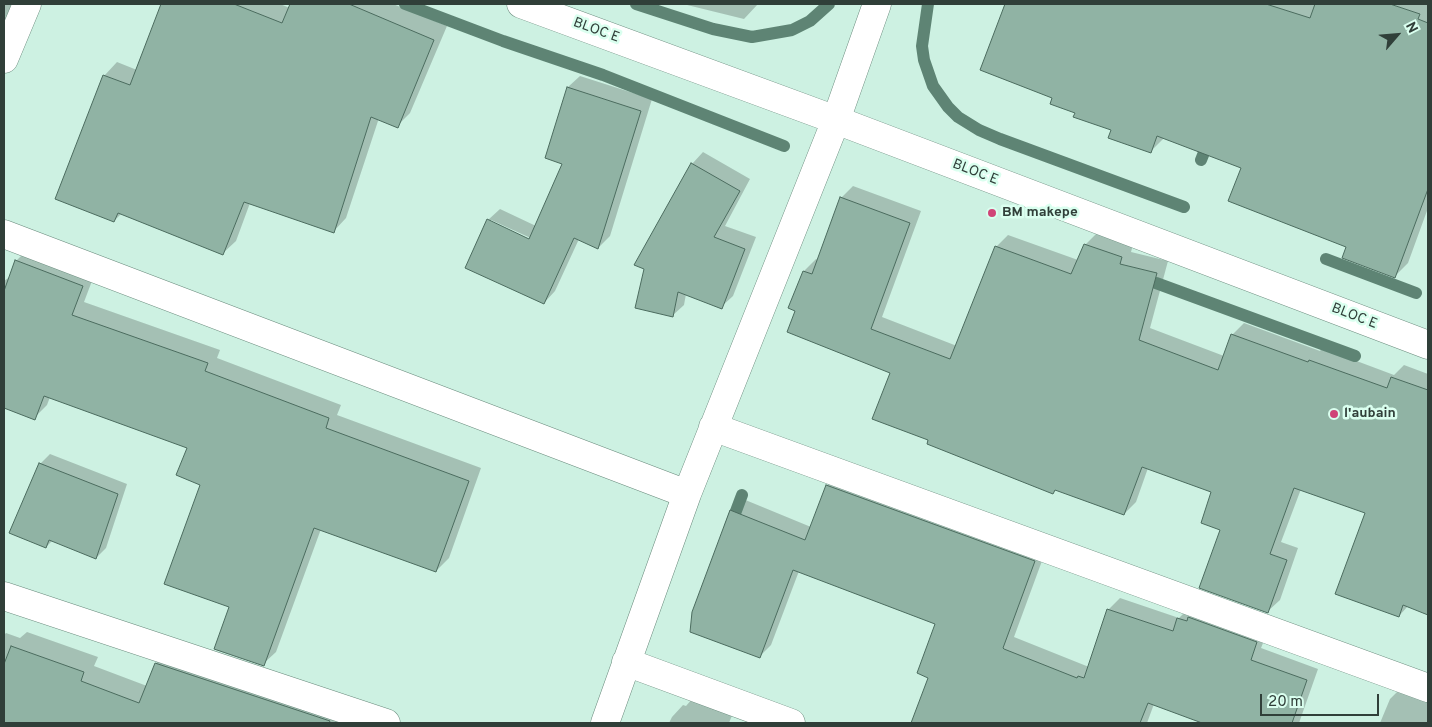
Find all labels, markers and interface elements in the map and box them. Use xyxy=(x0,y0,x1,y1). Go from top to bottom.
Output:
north arrow xyxy=(1372,10,1422,60)
street label: BLOC E xyxy=(571,15,621,47)
text: N xyxy=(1401,20,1421,36)
street label: BLOC E xyxy=(950,157,1000,189)
place label: BM makepe xyxy=(1002,205,1078,221)
marker: BM makepe xyxy=(986,207,998,219)
street label: BLOC E xyxy=(1329,301,1379,333)
place label: l'aubain xyxy=(1344,406,1396,422)
marker: l'aubain xyxy=(1328,408,1340,420)
scale bar xyxy=(1262,684,1381,716)
text: 20 m xyxy=(1268,693,1303,712)

